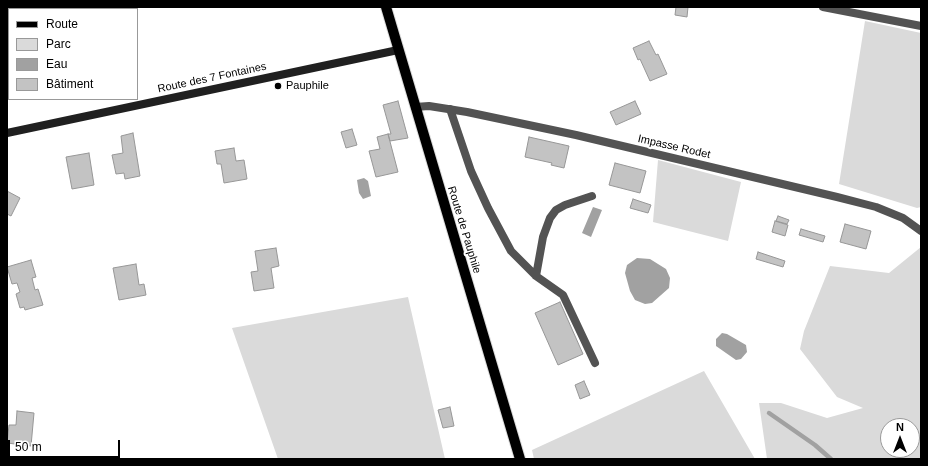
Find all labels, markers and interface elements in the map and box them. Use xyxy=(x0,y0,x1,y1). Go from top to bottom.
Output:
legend xyxy=(8,8,138,100)
text: Route xyxy=(46,17,78,31)
text: Parc xyxy=(46,37,71,51)
text: Eau xyxy=(46,57,67,71)
street label: Route des 7 Fontaines xyxy=(156,60,268,96)
text: Bâtiment xyxy=(46,77,93,91)
place label: Pauphile xyxy=(286,79,329,93)
marker: Pauphile xyxy=(273,81,283,91)
street label: Impasse Rodet xyxy=(636,132,712,162)
street label: Route de Pauphile xyxy=(444,185,484,275)
north arrow xyxy=(880,418,920,458)
text: N xyxy=(896,421,904,433)
scale bar xyxy=(10,432,122,458)
text: 50 m xyxy=(15,440,42,454)

